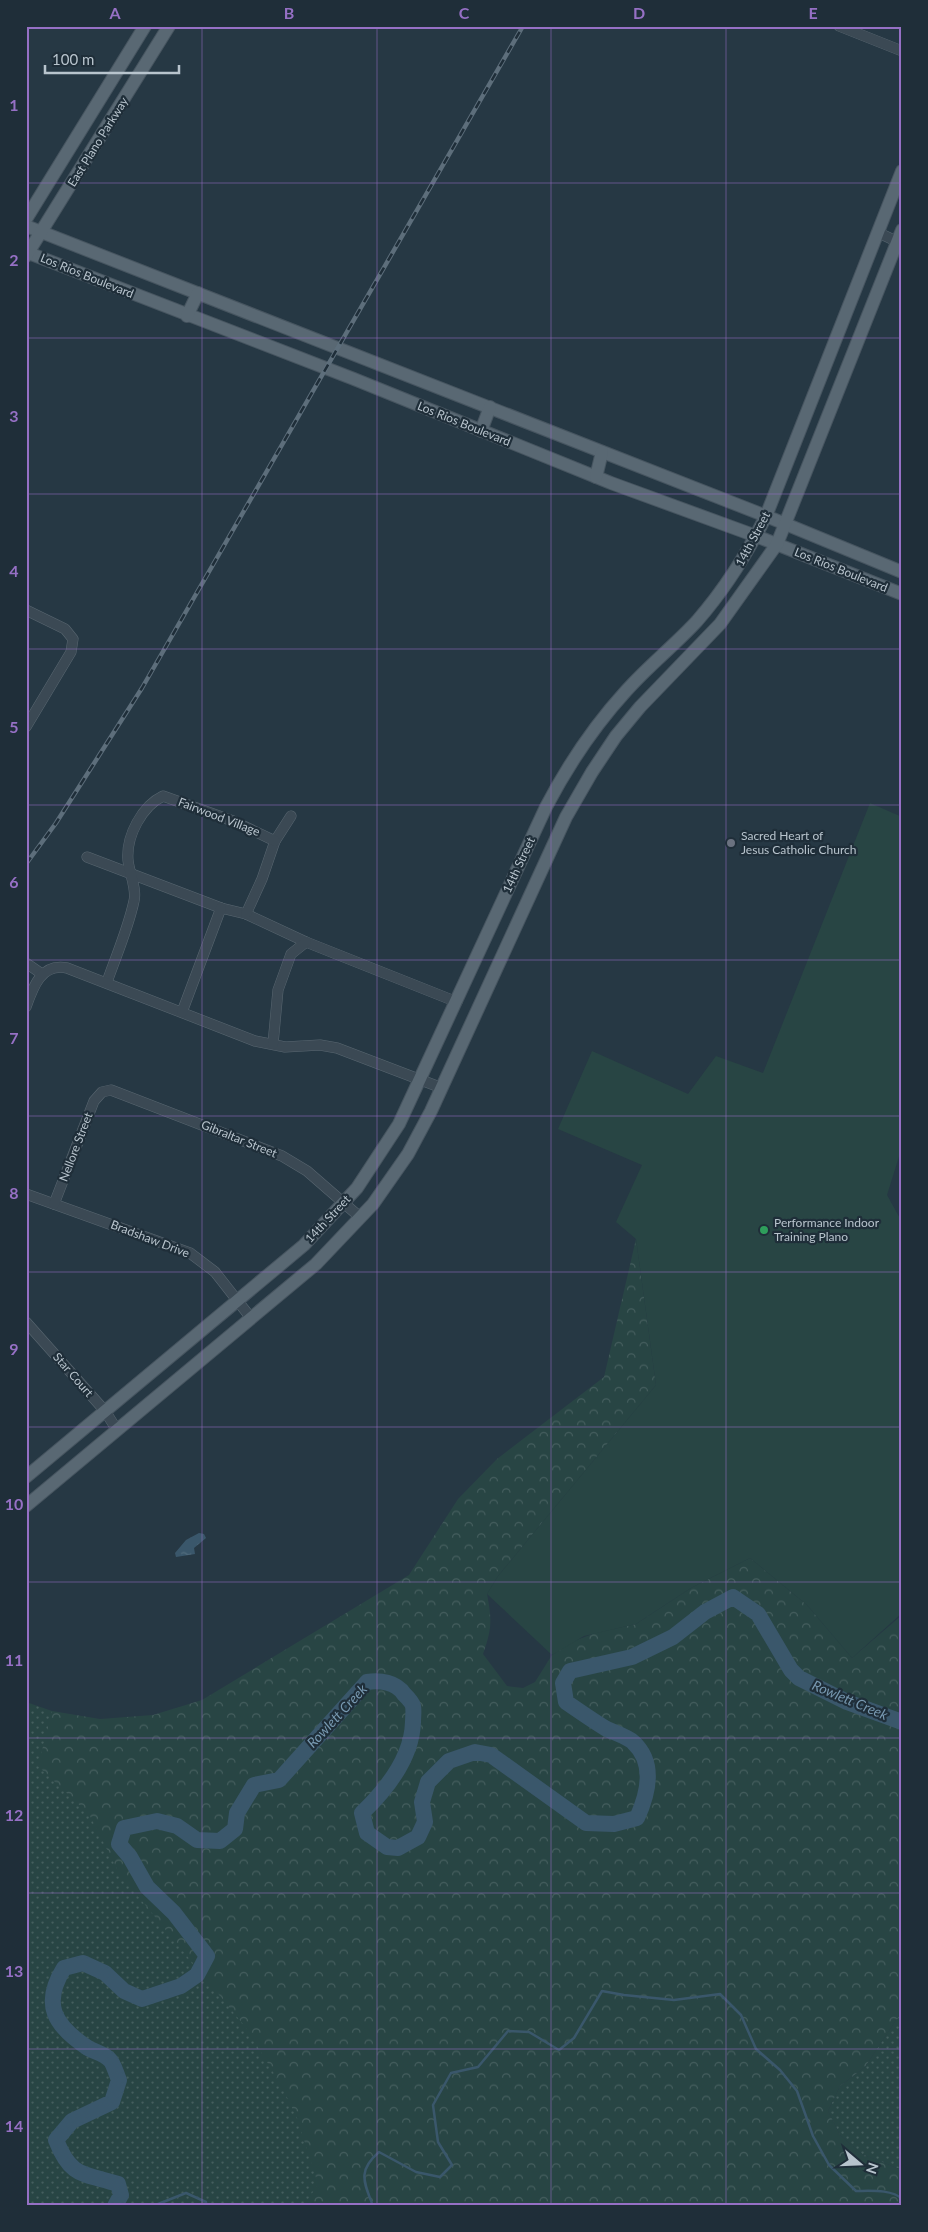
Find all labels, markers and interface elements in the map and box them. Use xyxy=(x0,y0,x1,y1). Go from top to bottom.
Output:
text: A xyxy=(108,3,121,22)
text: B xyxy=(284,3,294,22)
text: C xyxy=(459,3,470,22)
text: D xyxy=(633,3,645,22)
text: E xyxy=(808,3,818,22)
scale bar xyxy=(45,42,179,74)
text: 100 m xyxy=(52,50,94,68)
street label: East Plano Parkway xyxy=(64,94,132,189)
text: 1 xyxy=(9,95,19,114)
text: 2 xyxy=(9,250,19,269)
street label: Los Rios Boulevard xyxy=(38,250,136,301)
street label: Los Rios Boulevard xyxy=(415,398,513,449)
text: 3 xyxy=(9,406,19,425)
street label: 14th Street xyxy=(732,508,773,569)
street label: Los Rios Boulevard xyxy=(792,544,890,595)
text: 4 xyxy=(9,561,19,580)
text: 5 xyxy=(9,717,19,736)
street label: Fairwood Village xyxy=(176,794,262,839)
place label: Sacred Heart of Jesus Catholic Church xyxy=(741,828,857,857)
street label: 14th Street xyxy=(499,834,538,895)
marker: Sacred Heart of Jesus Catholic Church xyxy=(725,837,737,849)
text: 6 xyxy=(9,872,19,891)
text: 7 xyxy=(9,1028,19,1047)
street label: Nellore Street xyxy=(55,1109,96,1184)
street label: Gibraltar Street xyxy=(199,1117,280,1161)
text: 8 xyxy=(9,1183,19,1202)
street label: 14th Street xyxy=(302,1191,354,1246)
place label: Performance Indoor Training Plano xyxy=(774,1215,880,1244)
street label: Bradshaw Drive xyxy=(109,1217,192,1260)
marker: Performance Indoor Training Plano xyxy=(758,1224,770,1236)
text: 9 xyxy=(9,1339,19,1358)
street label: Star Court xyxy=(50,1349,97,1400)
text: 10 xyxy=(5,1494,23,1513)
text: 11 xyxy=(5,1650,23,1669)
water label: Rowlett Creek xyxy=(810,1676,891,1723)
water label: Rowlett Creek xyxy=(303,1680,371,1751)
text: 12 xyxy=(5,1805,23,1824)
text: 13 xyxy=(5,1961,23,1980)
text: 14 xyxy=(5,2116,23,2135)
north arrow xyxy=(836,2140,886,2190)
text: N xyxy=(863,2161,883,2176)

